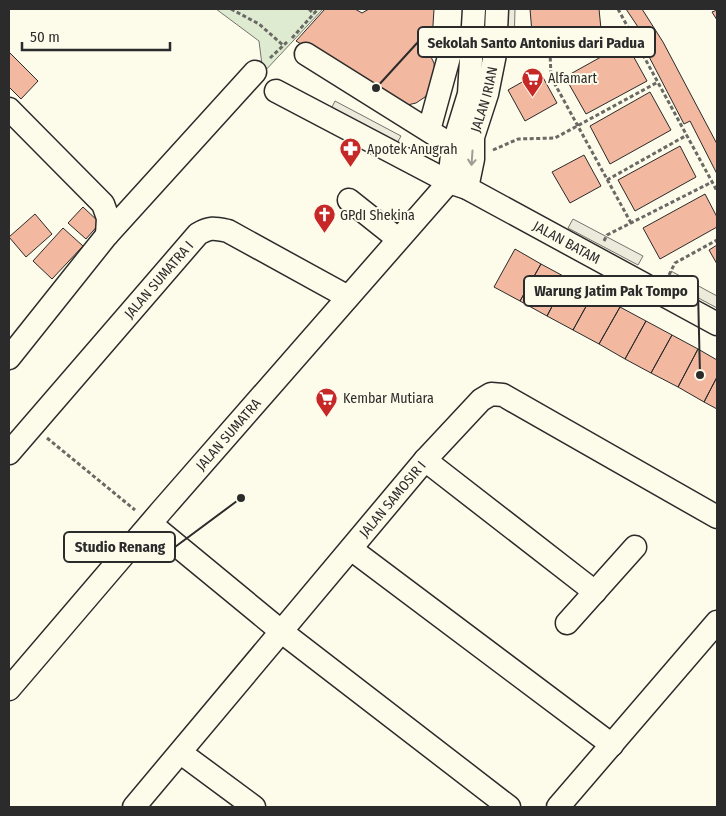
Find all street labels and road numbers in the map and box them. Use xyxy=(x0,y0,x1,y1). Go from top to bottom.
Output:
street label: JALAN IRIAN xyxy=(467,65,501,134)
street label: JALAN BATAM xyxy=(530,217,603,267)
street label: JALAN SUMATRA I xyxy=(121,237,197,322)
street label: JALAN SUMATRA xyxy=(192,394,265,474)
street label: JALAN SAMOSIR I xyxy=(355,457,429,541)

